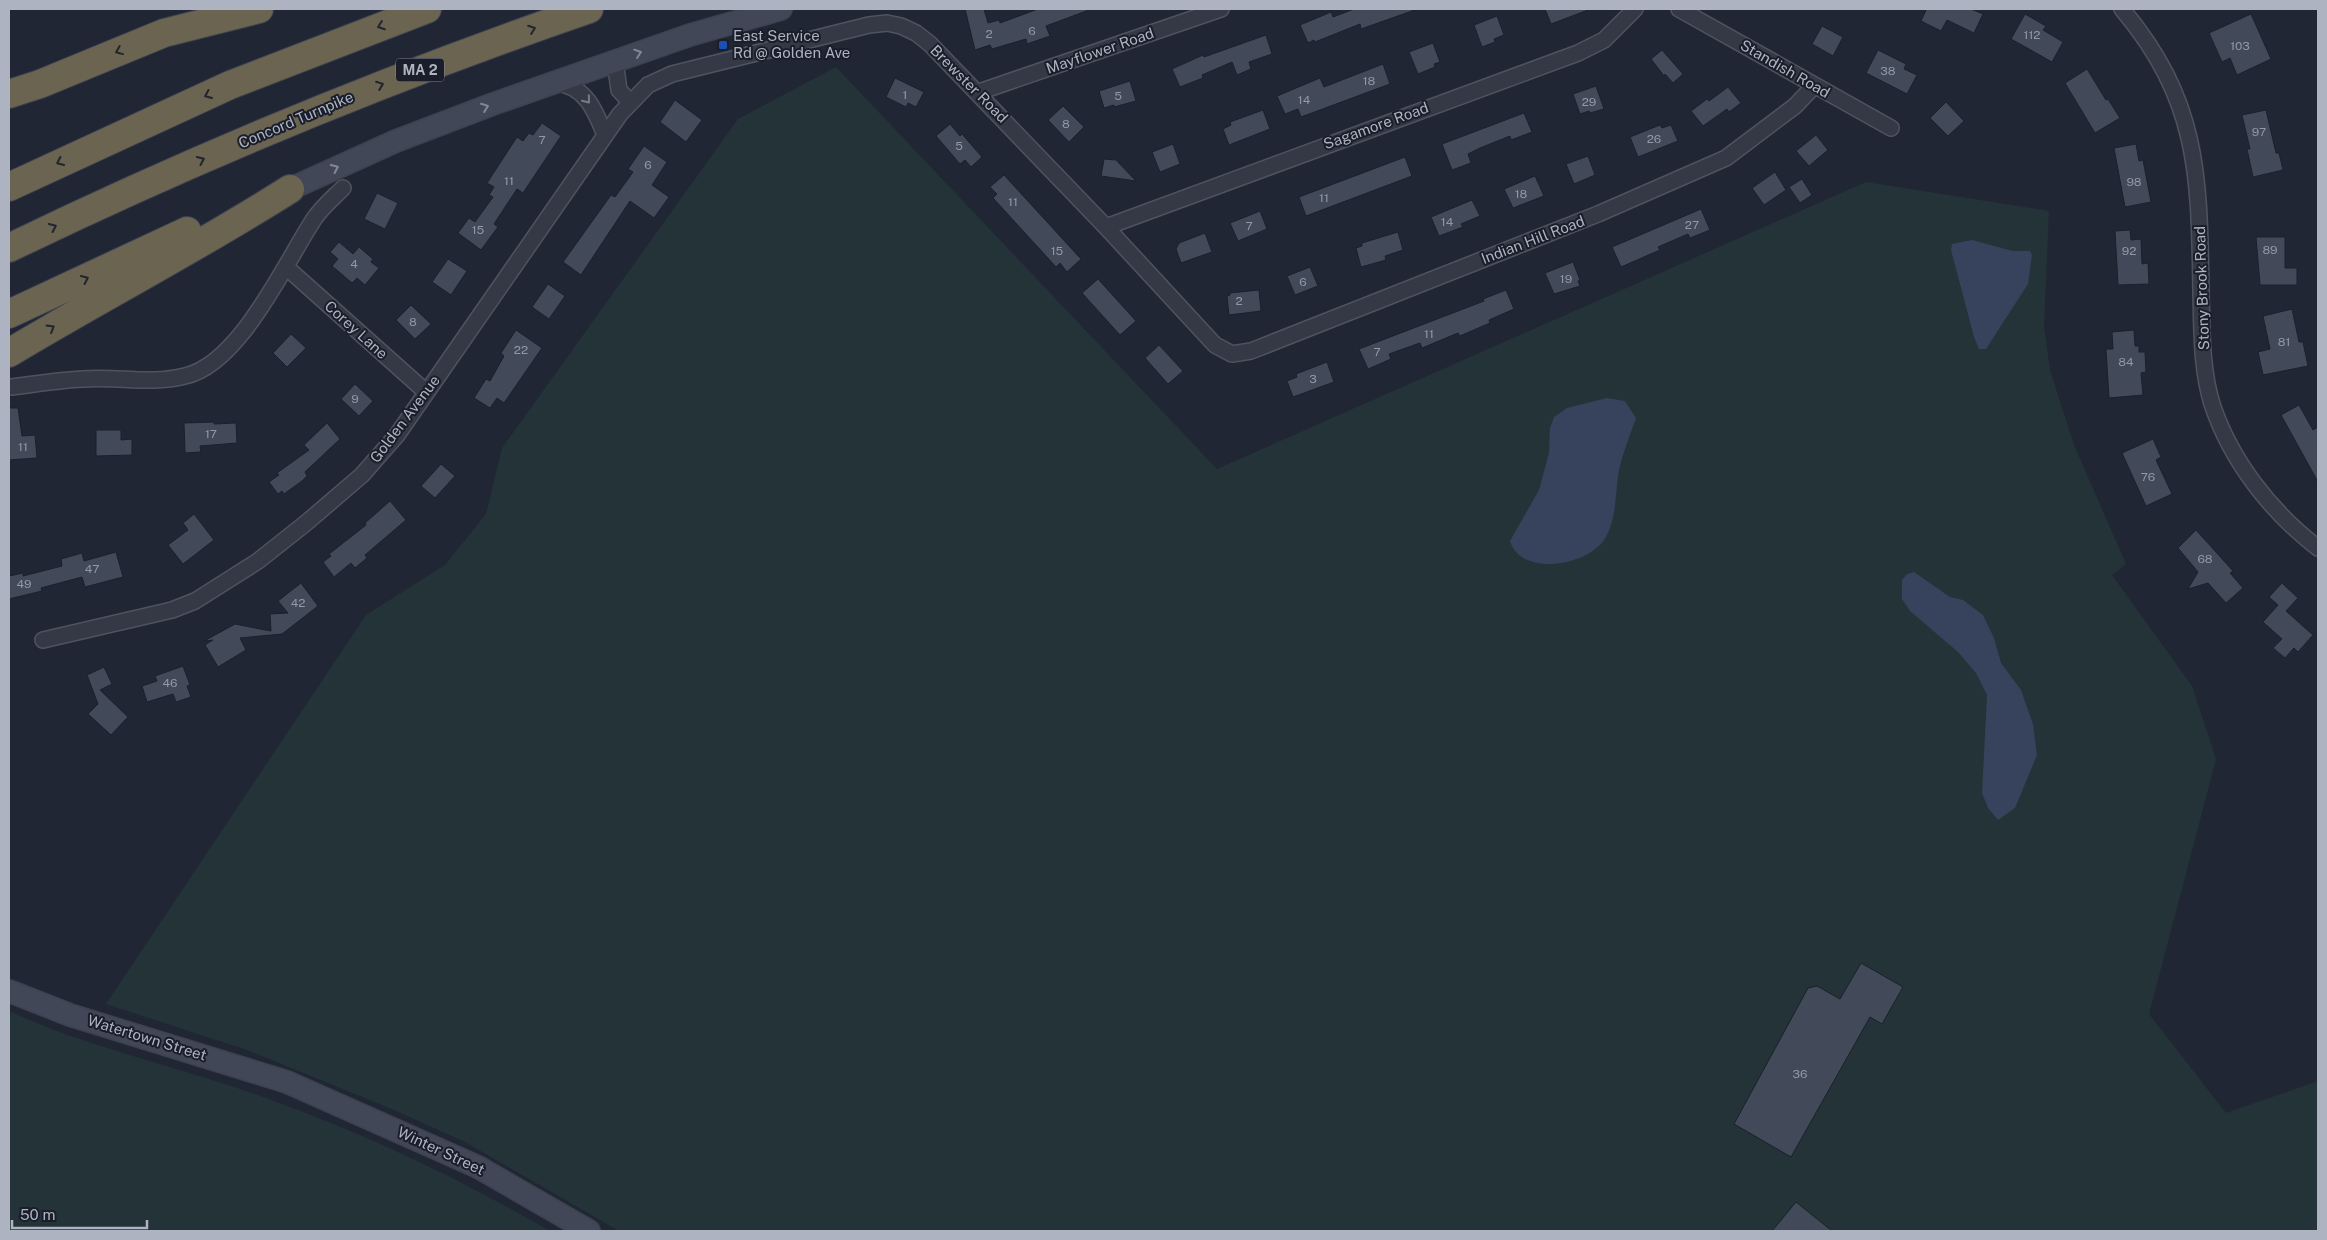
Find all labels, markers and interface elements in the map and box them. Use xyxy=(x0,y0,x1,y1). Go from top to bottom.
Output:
one-way arrow xyxy=(378,20,386,30)
house number: 6 xyxy=(1028,24,1036,38)
street label: Mayflower Road xyxy=(1044,24,1156,77)
one-way arrow xyxy=(528,25,536,35)
place label: East Service Rd @ Golden Ave xyxy=(733,27,850,61)
house number: 2 xyxy=(985,27,993,41)
house number: 112 xyxy=(2024,28,2040,42)
street label: Standish Road xyxy=(1737,36,1833,101)
marker: East Service Rd @ Golden Ave xyxy=(717,39,729,51)
house number: 103 xyxy=(2230,39,2250,53)
street label: Brewster Road xyxy=(927,41,1012,126)
one-way arrow xyxy=(115,45,124,56)
one-way arrow xyxy=(634,49,642,59)
road number: MA 2 xyxy=(396,58,444,82)
house number: 38 xyxy=(1880,64,1896,78)
house number: 18 xyxy=(1363,74,1376,88)
one-way arrow xyxy=(375,81,384,92)
street label: Concord Turnpike xyxy=(236,88,356,151)
house number: 1 xyxy=(903,88,907,102)
one-way arrow xyxy=(204,89,213,100)
house number: 5 xyxy=(1114,89,1122,103)
house number: 14 xyxy=(1298,93,1311,107)
one-way arrow xyxy=(582,94,590,103)
house number: 29 xyxy=(1582,95,1596,109)
street label: Sagamore Road xyxy=(1321,99,1431,152)
one-way arrow xyxy=(480,103,489,113)
house number: 8 xyxy=(1062,117,1070,131)
house number: 97 xyxy=(2252,125,2266,139)
house number: 26 xyxy=(1647,132,1661,146)
house number: 7 xyxy=(538,133,546,147)
house number: 5 xyxy=(955,139,963,153)
one-way arrow xyxy=(56,156,65,166)
one-way arrow xyxy=(196,156,205,167)
house number: 6 xyxy=(644,158,652,172)
one-way arrow xyxy=(330,164,339,175)
house number: 11 xyxy=(504,174,514,188)
house number: 98 xyxy=(2126,175,2142,189)
house number: 18 xyxy=(1515,187,1528,201)
house number: 11 xyxy=(1319,191,1329,205)
house number: 11 xyxy=(1008,195,1018,209)
street label: Indian Hill Road xyxy=(1479,212,1587,267)
house number: 14 xyxy=(1441,215,1454,229)
house number: 27 xyxy=(1685,218,1699,232)
house number: 7 xyxy=(1245,219,1253,233)
one-way arrow xyxy=(48,223,57,233)
house number: 15 xyxy=(472,223,485,237)
street label: Stony Brook Road xyxy=(2191,226,2212,350)
house number: 89 xyxy=(2262,243,2278,257)
house number: 15 xyxy=(1051,244,1064,258)
house number: 92 xyxy=(2122,244,2136,258)
house number: 4 xyxy=(350,257,358,271)
house number: 19 xyxy=(1560,272,1572,286)
one-way arrow xyxy=(80,274,89,285)
house number: 6 xyxy=(1299,275,1307,289)
house number: 2 xyxy=(1235,294,1243,308)
street label: Corey Lane xyxy=(322,297,391,362)
house number: 8 xyxy=(409,315,417,329)
one-way arrow xyxy=(45,324,54,334)
house number: 11 xyxy=(1424,327,1434,341)
house number: 81 xyxy=(2278,335,2290,349)
house number: 22 xyxy=(514,343,528,357)
house number: 7 xyxy=(1373,345,1381,359)
house number: 84 xyxy=(2118,355,2134,369)
street label: Golden Avenue xyxy=(366,372,443,466)
house number: 3 xyxy=(1309,372,1317,386)
house number: 9 xyxy=(351,392,359,406)
house number: 17 xyxy=(205,427,217,441)
house number: 11 xyxy=(18,440,28,454)
house number: 76 xyxy=(2141,470,2155,484)
house number: 68 xyxy=(2197,552,2213,566)
house number: 47 xyxy=(85,562,99,576)
house number: 49 xyxy=(16,577,32,591)
house number: 42 xyxy=(291,596,305,610)
house number: 46 xyxy=(162,676,178,690)
street label: Watertown Street xyxy=(86,1011,209,1064)
house number: 36 xyxy=(1793,1067,1807,1081)
street label: Winter Street xyxy=(395,1123,488,1178)
scale bar xyxy=(12,1198,148,1230)
text: 50 m xyxy=(20,1206,55,1223)

